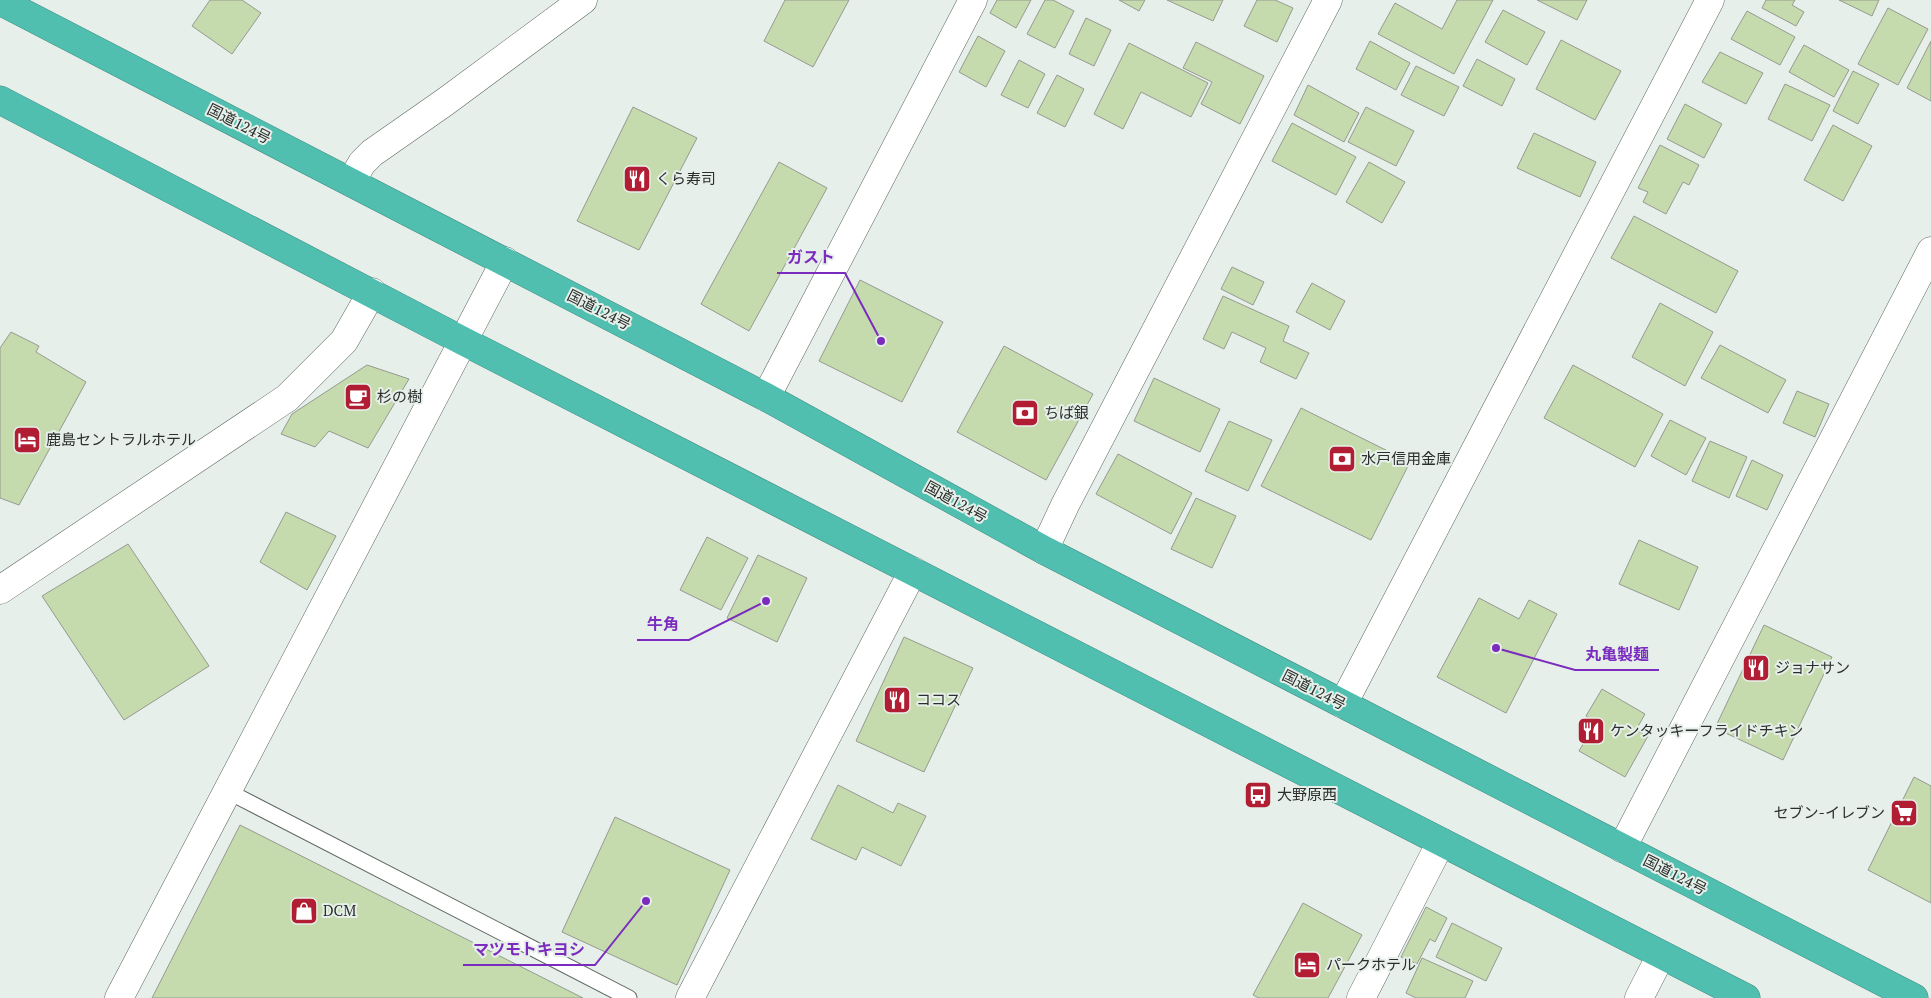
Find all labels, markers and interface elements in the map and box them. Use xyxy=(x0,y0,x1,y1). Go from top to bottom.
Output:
street label: 国道124号 xyxy=(204,99,275,148)
restaurant icon: くら寿司 xyxy=(622,164,652,194)
place label: くら寿司 xyxy=(656,168,716,188)
callout: ガスト xyxy=(777,242,845,273)
text: ガスト xyxy=(787,246,835,268)
street label: 国道124号 xyxy=(564,285,635,334)
cafe icon: 杉の樹 xyxy=(343,382,373,412)
place label: 杉の樹 xyxy=(377,386,422,406)
bank icon: ちば銀 xyxy=(1010,398,1040,428)
place label: ちば銀 xyxy=(1044,402,1089,422)
hotel icon: 鹿島セントラルホテル xyxy=(12,425,42,455)
place label: 鹿島セントラルホテル xyxy=(46,429,196,449)
bank icon: 水戸信用金庫 xyxy=(1327,444,1357,474)
place label: 水戸信用金庫 xyxy=(1361,448,1451,468)
street label: 国道124号 xyxy=(921,476,992,527)
callout: 牛角 xyxy=(637,609,689,640)
text: 牛角 xyxy=(647,613,679,635)
callout: 丸亀製麺 xyxy=(1575,639,1659,670)
text: 丸亀製麺 xyxy=(1585,643,1649,665)
restaurant icon: ジョナサン xyxy=(1741,653,1771,683)
place label: ジョナサン xyxy=(1775,657,1850,677)
street label: 国道124号 xyxy=(1279,665,1350,714)
restaurant icon: ココス xyxy=(882,685,912,715)
place label: ココス xyxy=(916,689,961,709)
restaurant icon: ケンタッキーフライドチキン xyxy=(1576,716,1606,746)
place label: ケンタッキーフライドチキン xyxy=(1610,720,1803,740)
bus stop icon: 大野原西 xyxy=(1243,780,1273,810)
place label: 大野原西 xyxy=(1277,784,1337,804)
supermarket icon: セブン-イレブン xyxy=(1889,798,1919,828)
place label: セブン-イレブン xyxy=(1774,802,1885,822)
street label: 国道124号 xyxy=(1640,850,1711,899)
shop icon: DCM xyxy=(289,896,319,926)
place label: DCM xyxy=(323,900,356,920)
callout: マツモトキヨシ xyxy=(463,934,595,965)
text: マツモトキヨシ xyxy=(473,938,585,960)
hotel icon: パークホテル xyxy=(1292,950,1322,980)
place label: パークホテル xyxy=(1326,954,1416,974)

